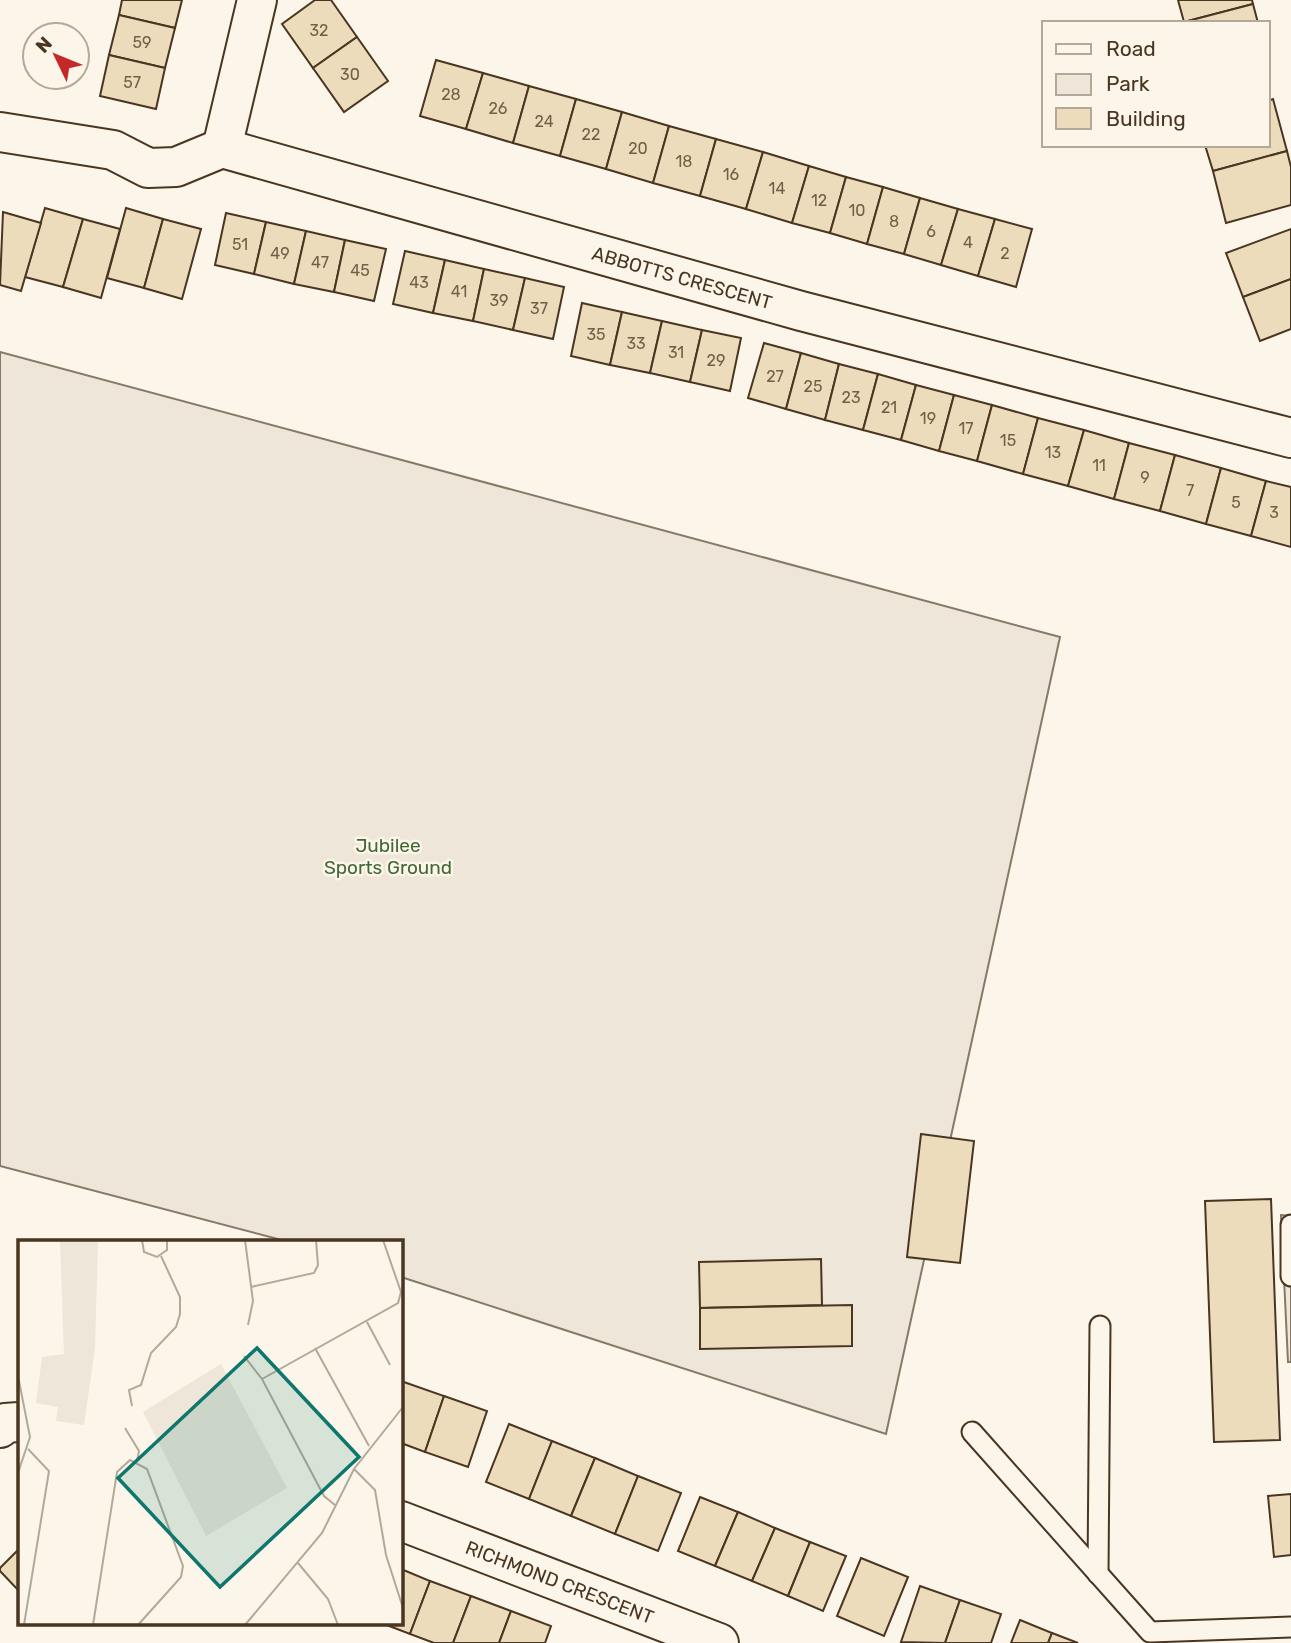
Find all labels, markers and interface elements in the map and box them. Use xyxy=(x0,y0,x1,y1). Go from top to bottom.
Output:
north arrow xyxy=(21,21,91,91)
house number: 32 xyxy=(309,21,329,40)
legend xyxy=(1042,21,1270,147)
text: N xyxy=(31,32,57,58)
house number: 59 xyxy=(133,33,152,52)
text: Road xyxy=(1106,36,1156,61)
house number: 30 xyxy=(340,65,360,84)
text: Park xyxy=(1106,71,1150,96)
house number: 57 xyxy=(123,73,141,92)
house number: 28 xyxy=(441,85,461,104)
house number: 26 xyxy=(488,99,508,118)
text: Building xyxy=(1106,106,1186,131)
house number: 24 xyxy=(534,112,554,131)
house number: 22 xyxy=(582,125,600,144)
house number: 20 xyxy=(628,139,648,158)
house number: 18 xyxy=(675,152,693,171)
house number: 16 xyxy=(723,165,740,184)
house number: 14 xyxy=(769,179,785,198)
house number: 12 xyxy=(811,191,827,210)
house number: 10 xyxy=(848,201,866,220)
house number: 8 xyxy=(889,212,899,231)
house number: 6 xyxy=(926,222,936,241)
house number: 4 xyxy=(963,233,973,252)
house number: 51 xyxy=(232,235,248,254)
street label: ABBOTTS CRESCENT xyxy=(589,242,775,314)
house number: 49 xyxy=(270,244,290,263)
house number: 2 xyxy=(1000,244,1010,263)
house number: 47 xyxy=(311,253,329,272)
house number: 45 xyxy=(350,261,370,280)
house number: 43 xyxy=(409,273,429,292)
house number: 41 xyxy=(451,282,467,301)
house number: 39 xyxy=(489,291,509,310)
house number: 37 xyxy=(530,299,548,318)
house number: 35 xyxy=(586,325,606,344)
house number: 33 xyxy=(626,334,646,353)
house number: 31 xyxy=(668,343,684,362)
house number: 29 xyxy=(707,351,725,370)
house number: 27 xyxy=(766,367,784,386)
house number: 25 xyxy=(804,377,822,396)
house number: 23 xyxy=(841,388,861,407)
house number: 21 xyxy=(881,398,897,417)
house number: 19 xyxy=(920,409,936,428)
house number: 17 xyxy=(958,419,974,438)
house number: 15 xyxy=(1000,431,1016,450)
house number: 13 xyxy=(1045,443,1061,462)
house number: 11 xyxy=(1092,456,1106,475)
house number: 9 xyxy=(1140,468,1150,487)
house number: 7 xyxy=(1186,481,1194,500)
house number: 5 xyxy=(1231,493,1241,512)
house number: 3 xyxy=(1269,503,1279,522)
park label: Jubilee Sports Ground xyxy=(324,834,452,879)
inset map xyxy=(18,1240,402,1626)
street label: RICHMOND CRESCENT xyxy=(462,1536,657,1629)

